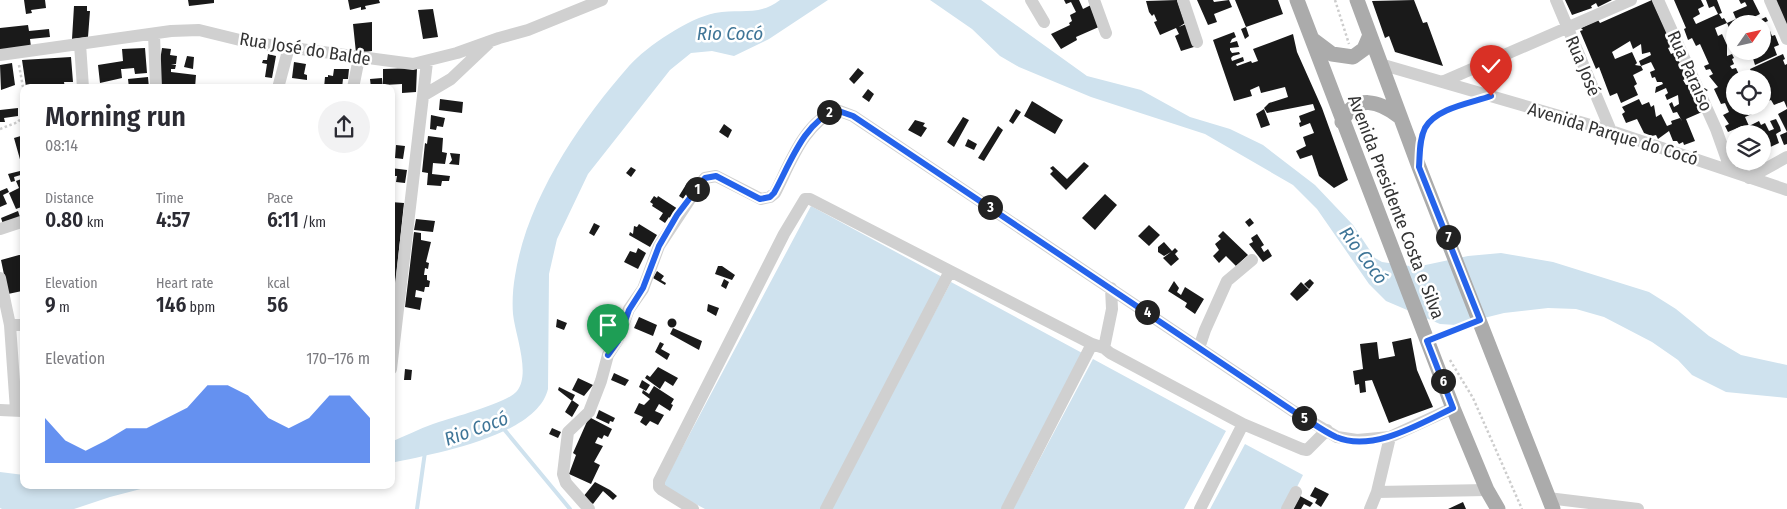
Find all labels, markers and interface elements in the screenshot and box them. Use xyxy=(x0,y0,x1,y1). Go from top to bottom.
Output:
north arrow xyxy=(1726,15,1771,60)
map controls xyxy=(1726,15,1771,170)
water label: Rio Cocó xyxy=(697,22,763,45)
street label: Rua Paraíso xyxy=(1662,27,1718,115)
street label: Rua José do Balde xyxy=(238,28,372,70)
street label: Rua José xyxy=(1561,33,1606,100)
pin xyxy=(1470,45,1512,96)
icon: check xyxy=(1477,52,1505,80)
button: locate xyxy=(1726,70,1771,115)
street label: Avenida Presidente Costa e Silva xyxy=(1343,92,1449,322)
street label: Avenida Parque do Cocó xyxy=(1525,98,1701,170)
text: Morning run xyxy=(45,100,186,133)
pin: 2 xyxy=(816,100,842,124)
button: share xyxy=(318,101,370,153)
text: 2 xyxy=(826,104,833,121)
button: layers xyxy=(1726,125,1771,170)
text: 08:14 xyxy=(45,136,78,155)
pin: 1 xyxy=(684,176,710,202)
text: 1 xyxy=(695,181,700,198)
text: Distance xyxy=(45,190,94,207)
text: Time xyxy=(156,190,184,207)
text: Pace xyxy=(267,190,293,207)
pin: 3 xyxy=(978,194,1002,220)
text: 3 xyxy=(987,199,994,216)
text: 0.80 xyxy=(45,207,83,233)
text: 4:57 xyxy=(156,207,190,233)
text: 6:11 xyxy=(267,207,299,233)
text: km xyxy=(83,214,104,231)
text: /km xyxy=(299,214,326,231)
water label: Rio Cocó xyxy=(1334,222,1393,289)
pin: 7 xyxy=(1436,224,1460,250)
text: 7 xyxy=(1446,229,1451,246)
text: Elevation xyxy=(45,275,98,292)
text: Heart rate xyxy=(156,275,213,292)
text: kcal xyxy=(267,275,290,292)
text: 9 xyxy=(45,292,56,318)
text: 146 xyxy=(156,292,186,318)
text: 56 xyxy=(267,292,288,318)
text: m xyxy=(56,299,70,316)
text: bpm xyxy=(186,299,215,316)
pin: 4 xyxy=(1134,300,1160,324)
pin xyxy=(587,304,629,355)
text: 4 xyxy=(1144,304,1151,321)
icon: arrive xyxy=(594,311,622,339)
text: Elevation xyxy=(45,349,105,368)
text: 170–176 m xyxy=(306,349,370,368)
pin: 6 xyxy=(1430,368,1456,394)
text: 6 xyxy=(1440,373,1447,390)
water label: Rio Cocó xyxy=(441,406,511,451)
pin: 5 xyxy=(1292,406,1316,430)
text: 5 xyxy=(1301,410,1308,427)

